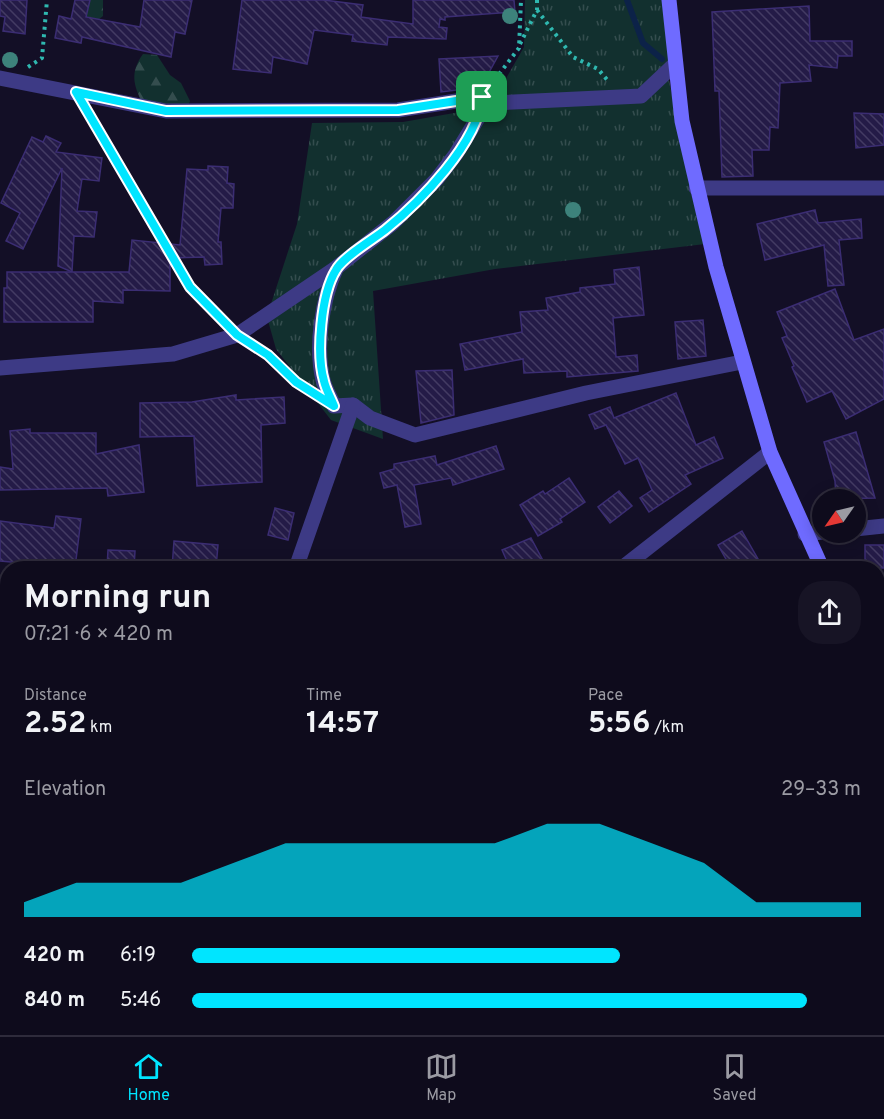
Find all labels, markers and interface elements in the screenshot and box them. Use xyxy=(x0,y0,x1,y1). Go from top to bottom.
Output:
pin xyxy=(456,71,507,122)
icon: arrive xyxy=(465,80,498,113)
north arrow xyxy=(812,489,866,543)
map controls xyxy=(812,489,866,543)
text: Morning run xyxy=(24,578,211,620)
button: share xyxy=(798,581,861,644)
text: 07:21 · 6 × 420 m xyxy=(24,622,173,648)
text: Distance xyxy=(24,686,87,706)
text: Time xyxy=(306,686,342,706)
text: Pace xyxy=(588,686,623,706)
text: 2.52 xyxy=(24,706,86,743)
text: 14:57 xyxy=(306,706,379,743)
text: 5:56 xyxy=(588,706,650,743)
text: km xyxy=(86,718,112,738)
text: /km xyxy=(650,718,684,738)
text: Elevation xyxy=(24,777,106,803)
text: 29–33 m xyxy=(781,777,861,803)
text: 420 m xyxy=(24,943,85,969)
text: 6:19 xyxy=(120,943,156,969)
text: 840 m xyxy=(24,988,85,1014)
text: 5:46 xyxy=(120,988,161,1014)
tab: Home xyxy=(127,1050,170,1106)
tab: Map xyxy=(425,1050,458,1106)
tab: Saved xyxy=(713,1050,757,1106)

